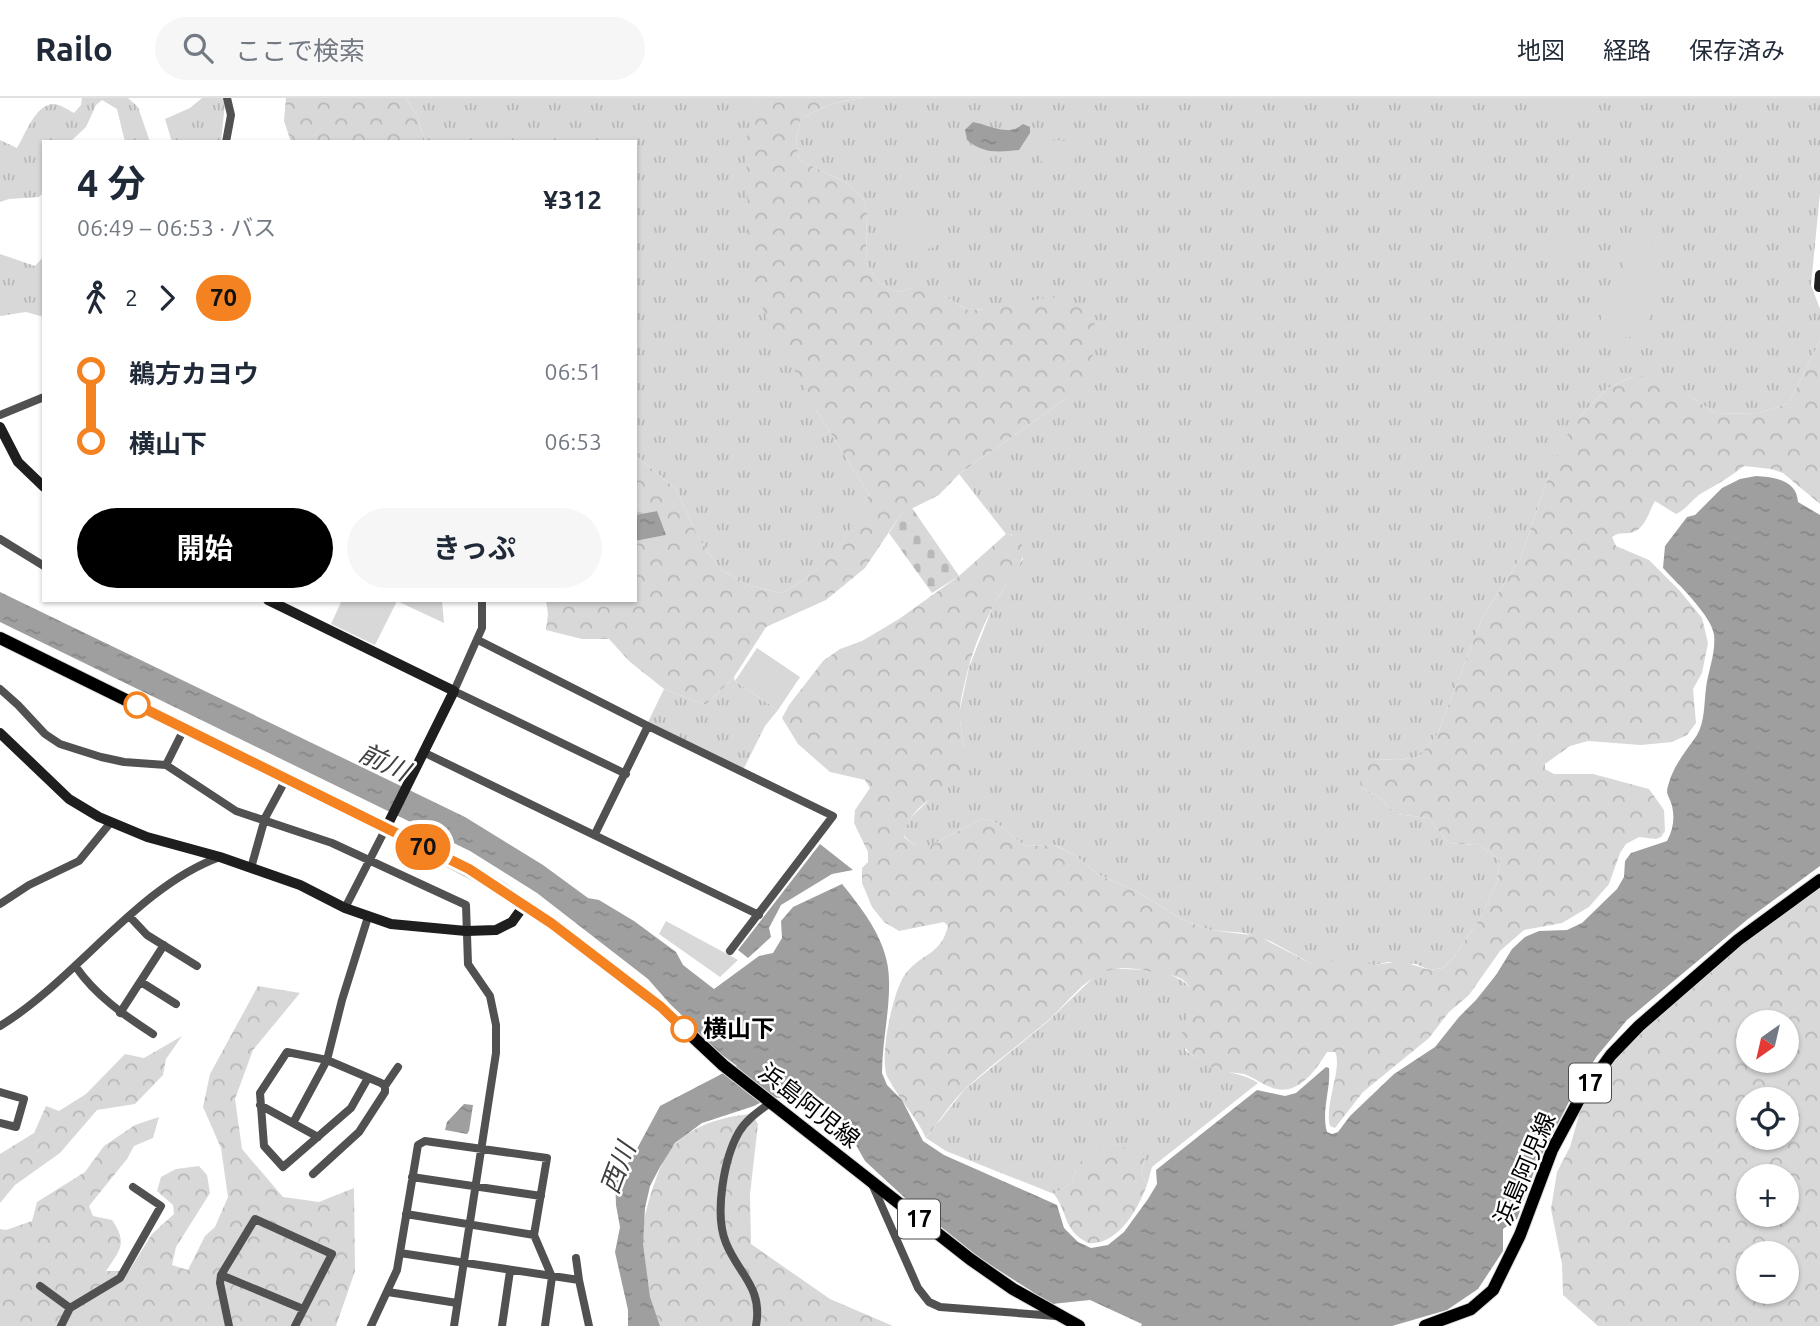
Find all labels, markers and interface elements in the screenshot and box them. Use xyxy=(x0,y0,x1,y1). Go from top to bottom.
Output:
search box xyxy=(155,17,645,80)
icon: search xyxy=(179,29,217,67)
text: Railo xyxy=(35,30,113,67)
text: ここで検索 xyxy=(235,36,365,65)
text: 地図 xyxy=(1517,37,1565,64)
text: 経路 xyxy=(1603,37,1651,64)
text: 保存済み xyxy=(1689,37,1785,64)
text: 4 分 xyxy=(77,162,145,204)
text: ¥312 xyxy=(543,185,602,214)
text: 06:49 – 06:53 · バス xyxy=(77,215,276,240)
icon: walk xyxy=(77,279,115,317)
icon: forward xyxy=(148,279,186,317)
text: 70 xyxy=(210,284,237,311)
text: 2 xyxy=(125,285,138,310)
text: 鵜方カヨウ xyxy=(129,359,259,388)
text: 06:51 xyxy=(544,359,602,384)
text: 横山下 xyxy=(129,429,207,458)
text: 06:53 xyxy=(544,429,602,454)
button: 開始 xyxy=(77,508,333,588)
button: きっぷ xyxy=(347,508,602,588)
unlabelled marker xyxy=(124,692,150,718)
water label: 前川 xyxy=(355,737,417,787)
line badge: 70 xyxy=(392,824,454,870)
text: 70 xyxy=(409,833,437,860)
north arrow xyxy=(1736,1010,1799,1073)
map controls xyxy=(1736,1010,1799,1304)
place label: 横山下 xyxy=(703,1015,775,1042)
marker: 横山下 xyxy=(671,1016,697,1042)
street label: 浜島阿児線 xyxy=(754,1058,865,1153)
road number: 17 xyxy=(1569,1064,1611,1102)
button: locate xyxy=(1736,1087,1799,1150)
street label: 浜島阿児線 xyxy=(1489,1108,1560,1229)
water label: 西川 xyxy=(595,1136,641,1197)
button: + xyxy=(1736,1164,1799,1227)
road number: 17 xyxy=(898,1200,940,1238)
button: − xyxy=(1736,1241,1799,1304)

